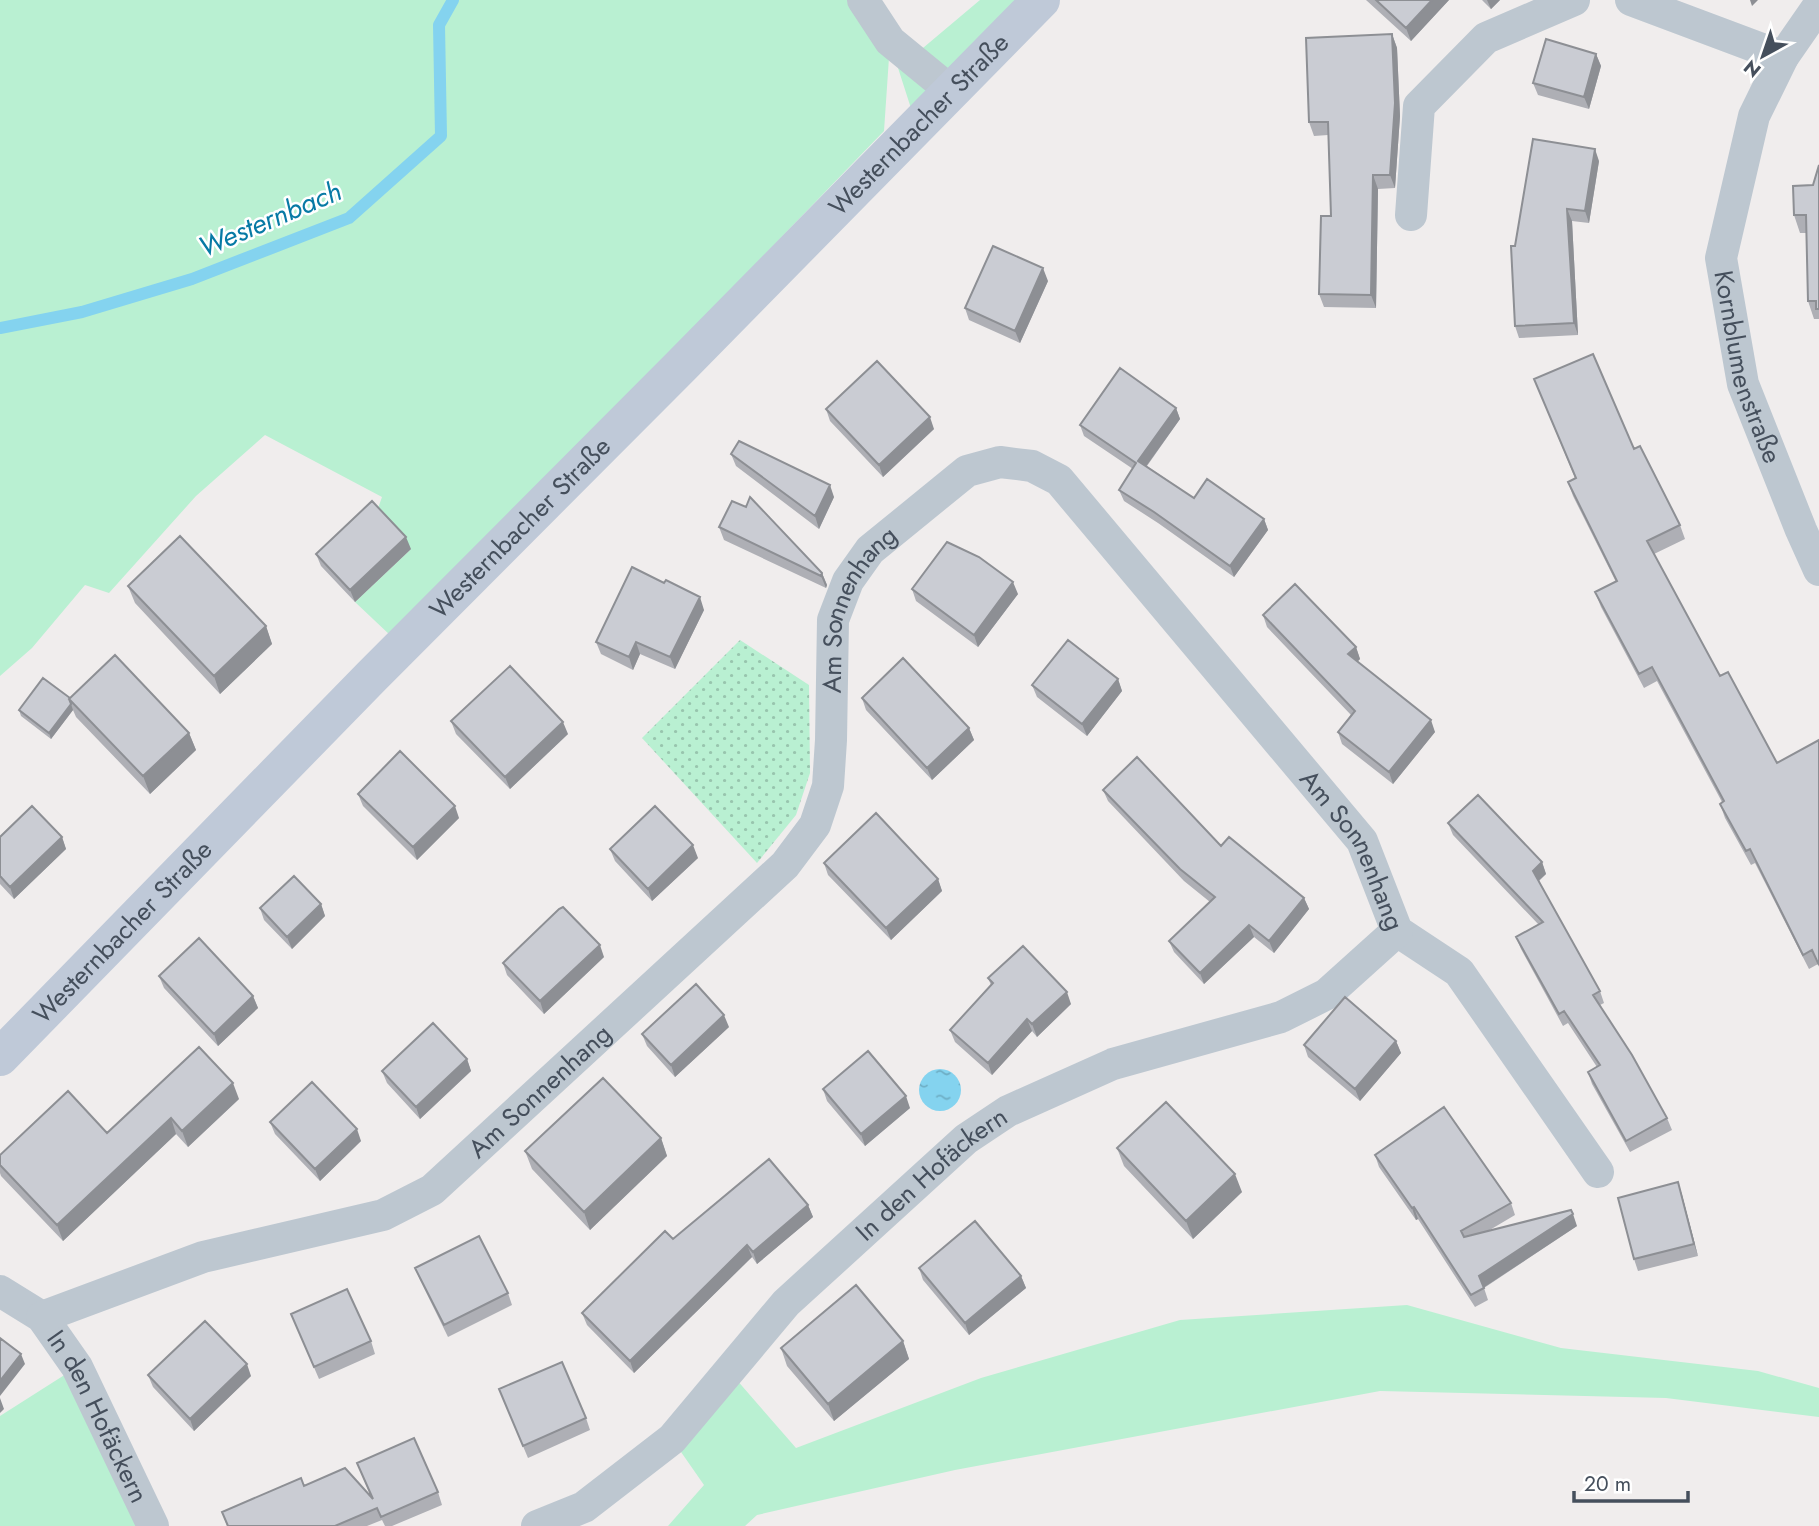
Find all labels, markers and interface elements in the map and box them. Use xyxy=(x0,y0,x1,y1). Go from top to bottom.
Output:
north arrow xyxy=(1728,21,1798,91)
street label: Westernbacher Straße xyxy=(820,24,1017,225)
text: N xyxy=(1738,53,1767,84)
water label: Westernbach xyxy=(192,170,348,268)
street label: Kornblumenstraße xyxy=(1704,267,1792,469)
street label: Westernbacher Straße xyxy=(421,428,619,627)
street label: Am Sonnenhang xyxy=(813,516,905,693)
street label: Am Sonnenhang xyxy=(1291,761,1414,936)
street label: Westernbacher Straße xyxy=(24,831,221,1032)
street label: Am Sonnenhang xyxy=(460,1015,620,1167)
street label: In den Hofäckern xyxy=(847,1098,1015,1250)
street label: In den Hofäckern xyxy=(38,1322,158,1509)
scale bar xyxy=(1574,1460,1688,1504)
text: 20 m xyxy=(1584,1469,1631,1499)

